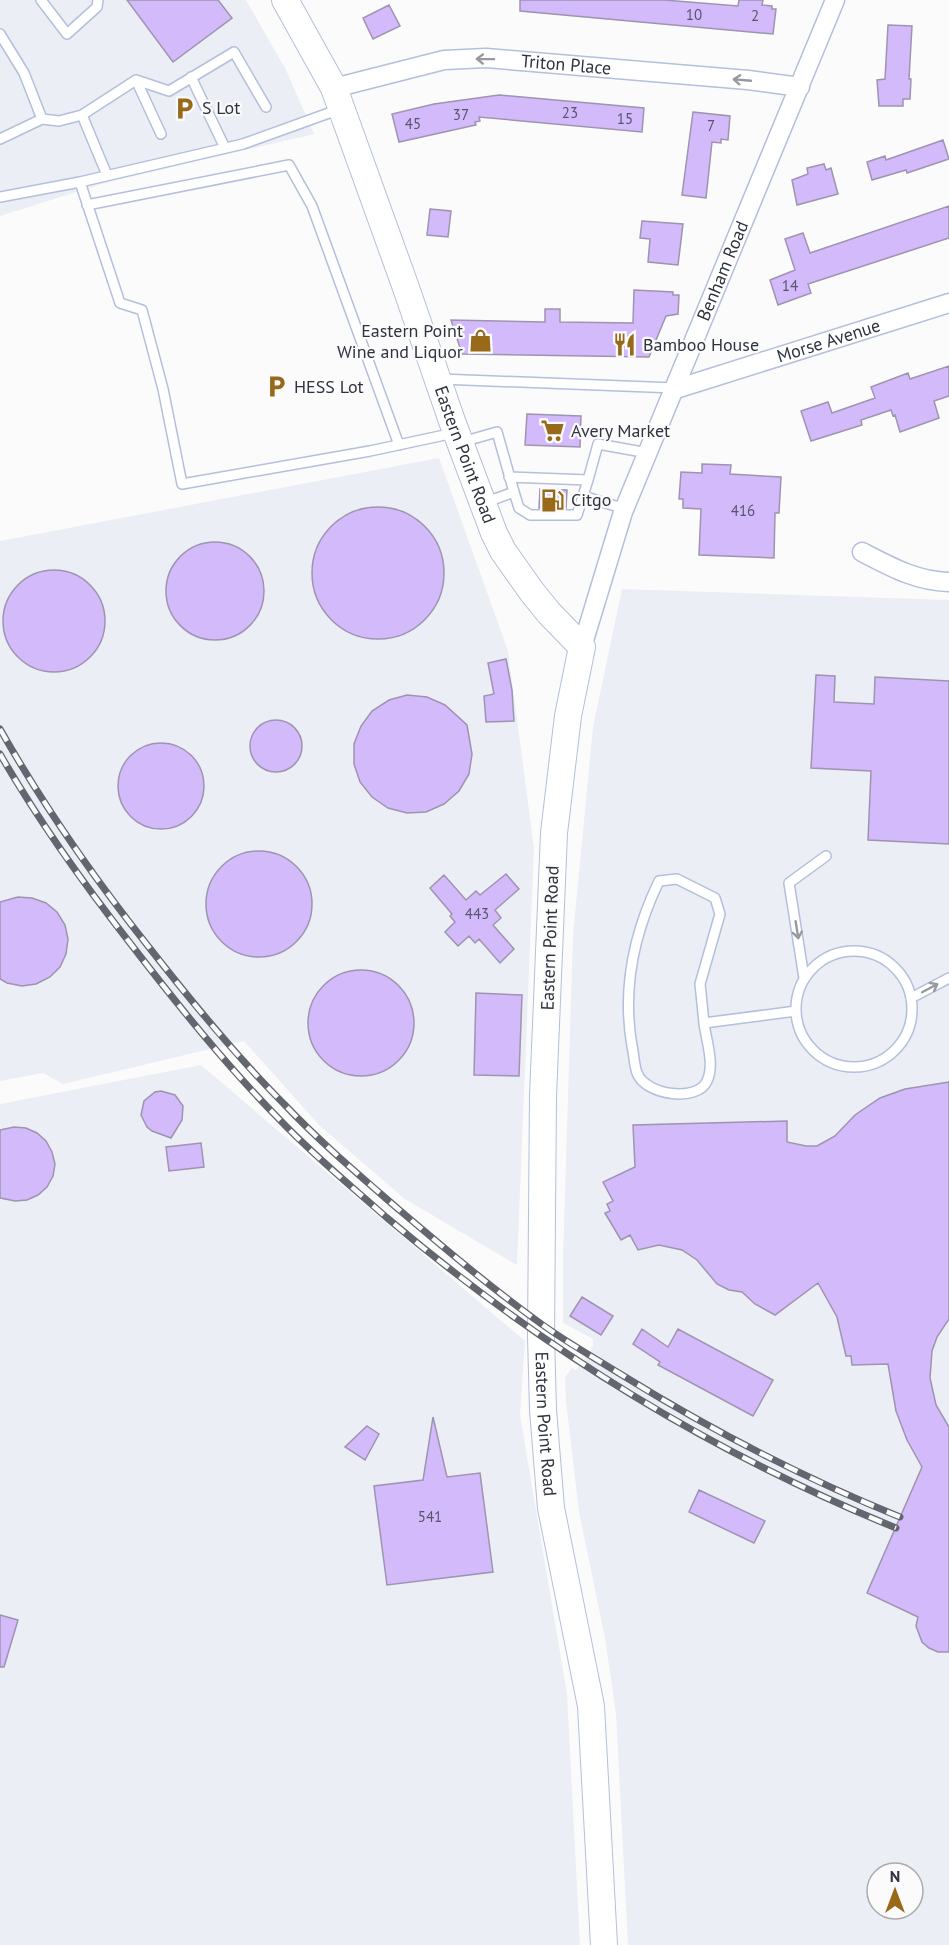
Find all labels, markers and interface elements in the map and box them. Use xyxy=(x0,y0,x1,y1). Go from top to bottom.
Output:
house number: 10 xyxy=(686,5,702,24)
house number: 2 xyxy=(751,6,759,25)
street label: Triton Place xyxy=(520,49,612,79)
one-way arrow xyxy=(475,53,495,65)
one-way arrow xyxy=(732,74,752,85)
parking icon: S Lot xyxy=(171,95,197,121)
place label: S Lot xyxy=(202,96,240,119)
house number: 23 xyxy=(562,103,578,122)
house number: 37 xyxy=(453,105,469,124)
house number: 15 xyxy=(617,109,633,128)
house number: 45 xyxy=(405,114,421,133)
house number: 7 xyxy=(707,116,715,135)
street label: Benham Road xyxy=(691,217,753,324)
house number: 14 xyxy=(782,276,798,295)
street label: Morse Avenue xyxy=(774,313,883,368)
place label: Eastern Point Wine and Liquor xyxy=(337,319,463,363)
shop icon: Eastern Point Wine and Liquor xyxy=(468,328,494,354)
restaurant icon: Bamboo House xyxy=(612,332,638,358)
place label: Bamboo House xyxy=(643,333,759,356)
parking icon: HESS Lot xyxy=(263,374,289,400)
place label: HESS Lot xyxy=(294,375,364,398)
street label: Eastern Point Road xyxy=(430,383,501,526)
supermarket icon: Avery Market xyxy=(540,418,566,444)
place label: Avery Market xyxy=(571,419,670,442)
fuel station icon: Citgo xyxy=(540,487,566,513)
place label: Citgo xyxy=(571,488,611,511)
house number: 416 xyxy=(731,501,755,520)
street label: Eastern Point Road xyxy=(535,865,564,1011)
house number: 443 xyxy=(465,904,489,923)
one-way arrow xyxy=(791,920,802,940)
one-way arrow xyxy=(921,982,939,994)
street label: Eastern Point Road xyxy=(530,1351,562,1497)
house number: 541 xyxy=(418,1507,442,1526)
north arrow xyxy=(865,1861,925,1921)
text: N xyxy=(890,1866,900,1886)

